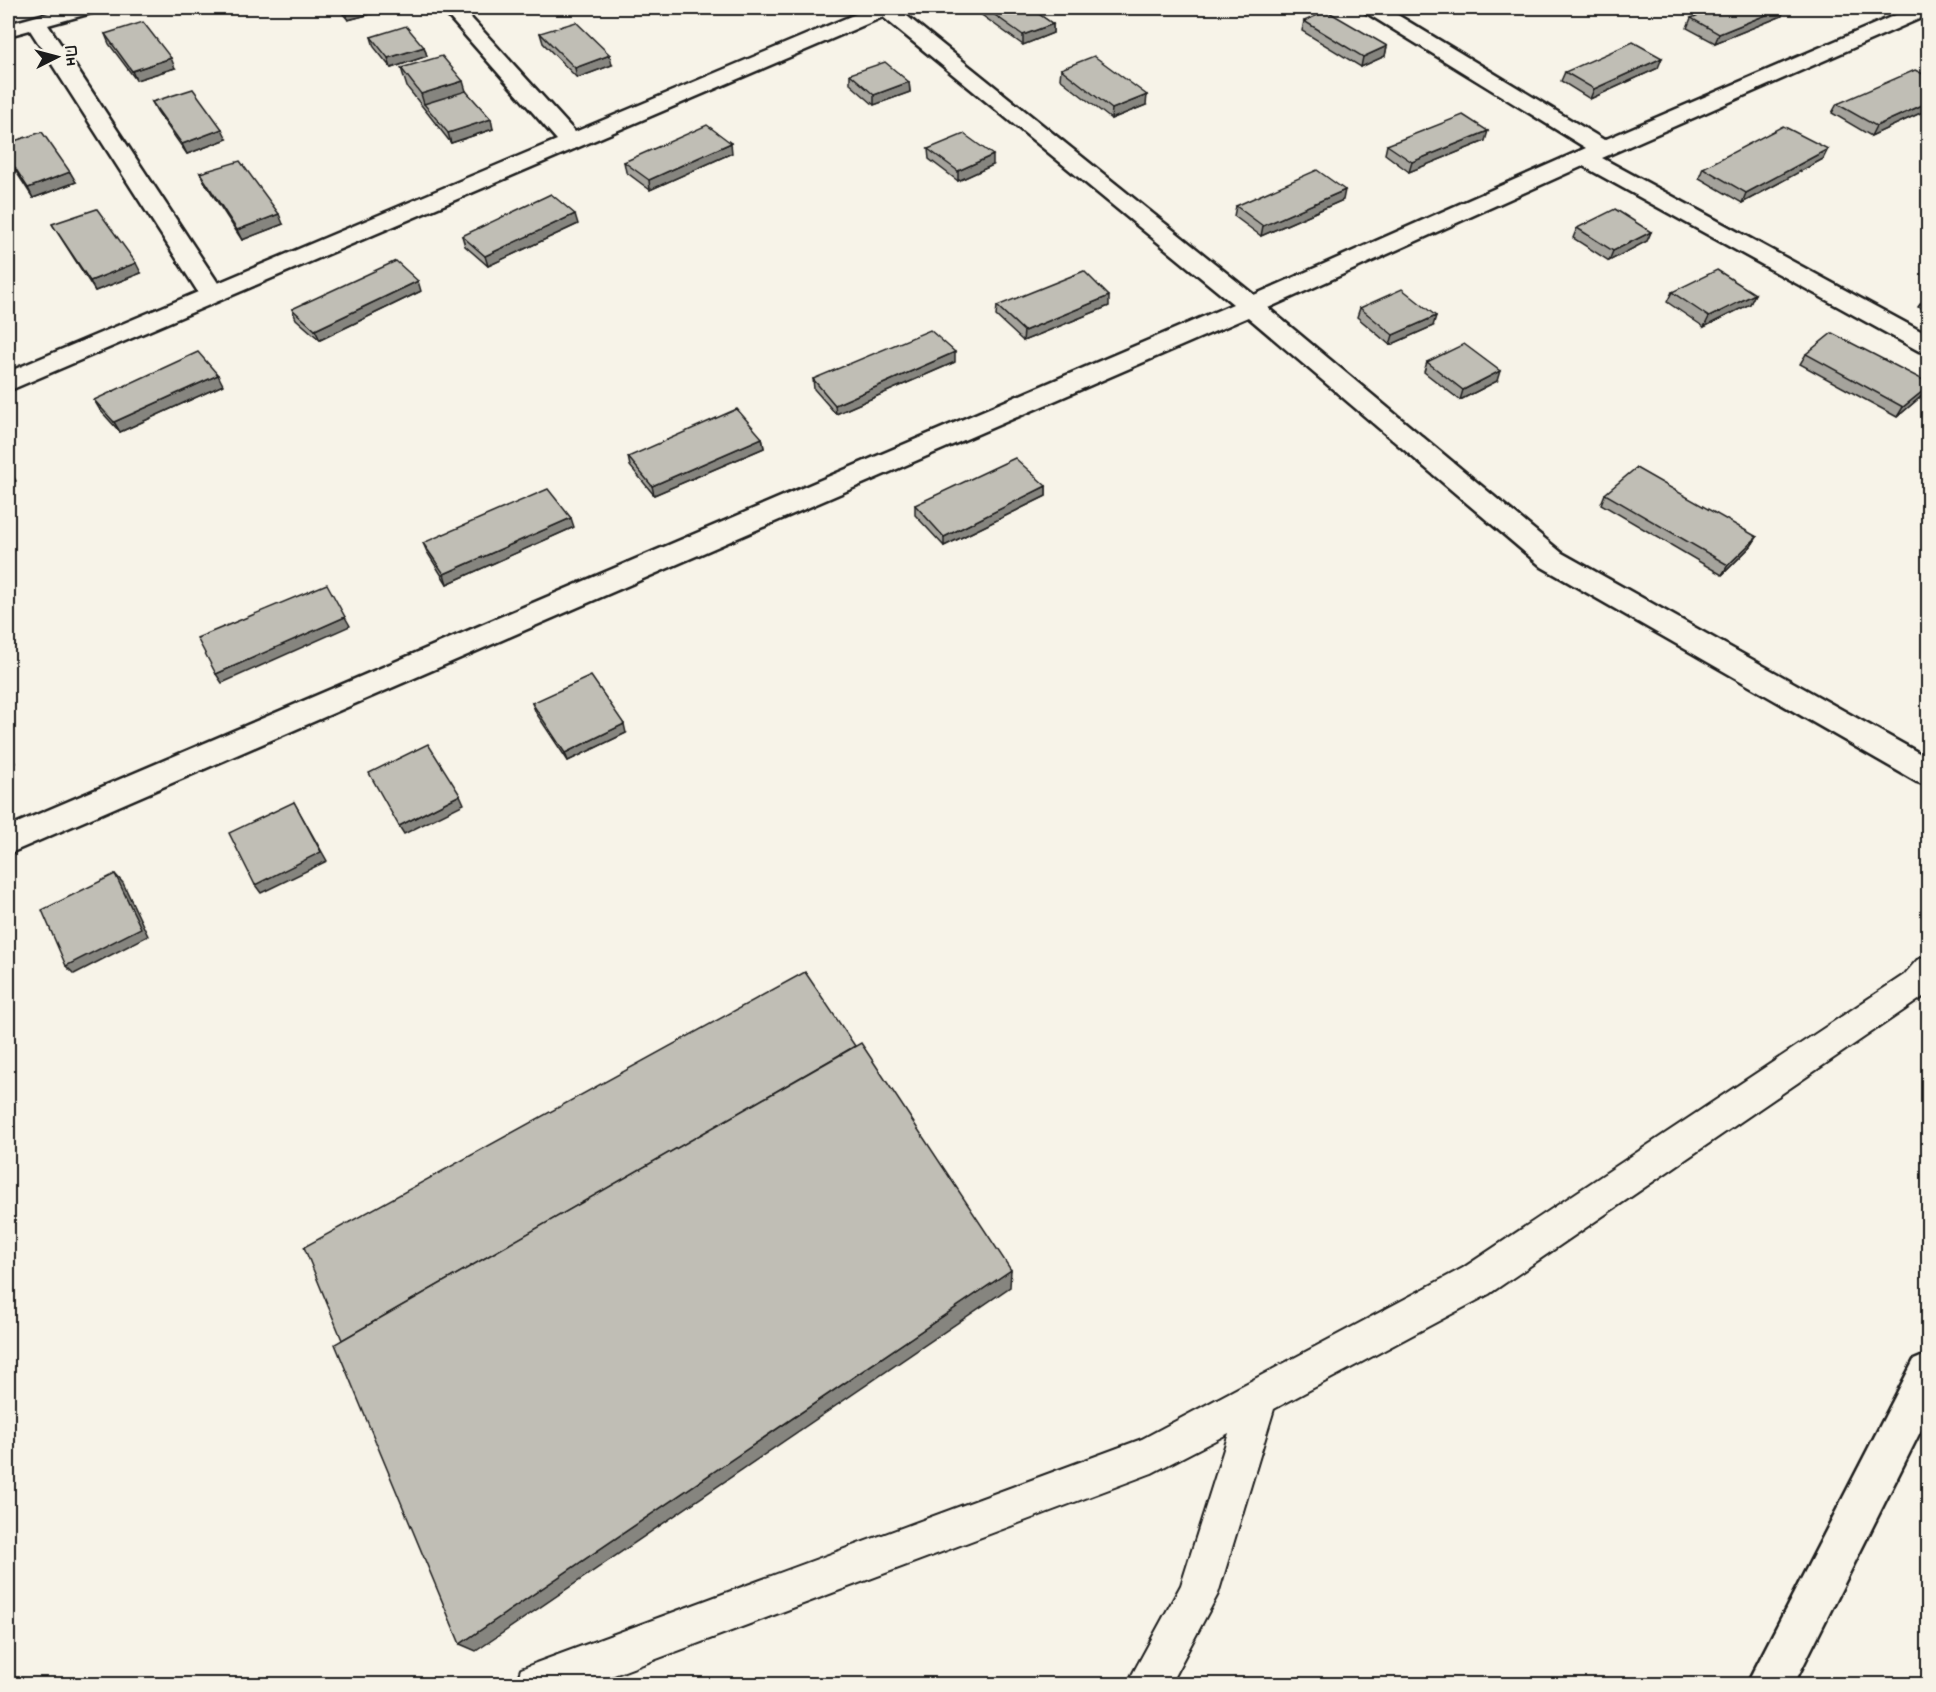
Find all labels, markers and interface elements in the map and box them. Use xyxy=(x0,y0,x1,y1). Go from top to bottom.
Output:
north arrow xyxy=(27,27,87,87)
text: Пн xyxy=(60,44,81,67)

